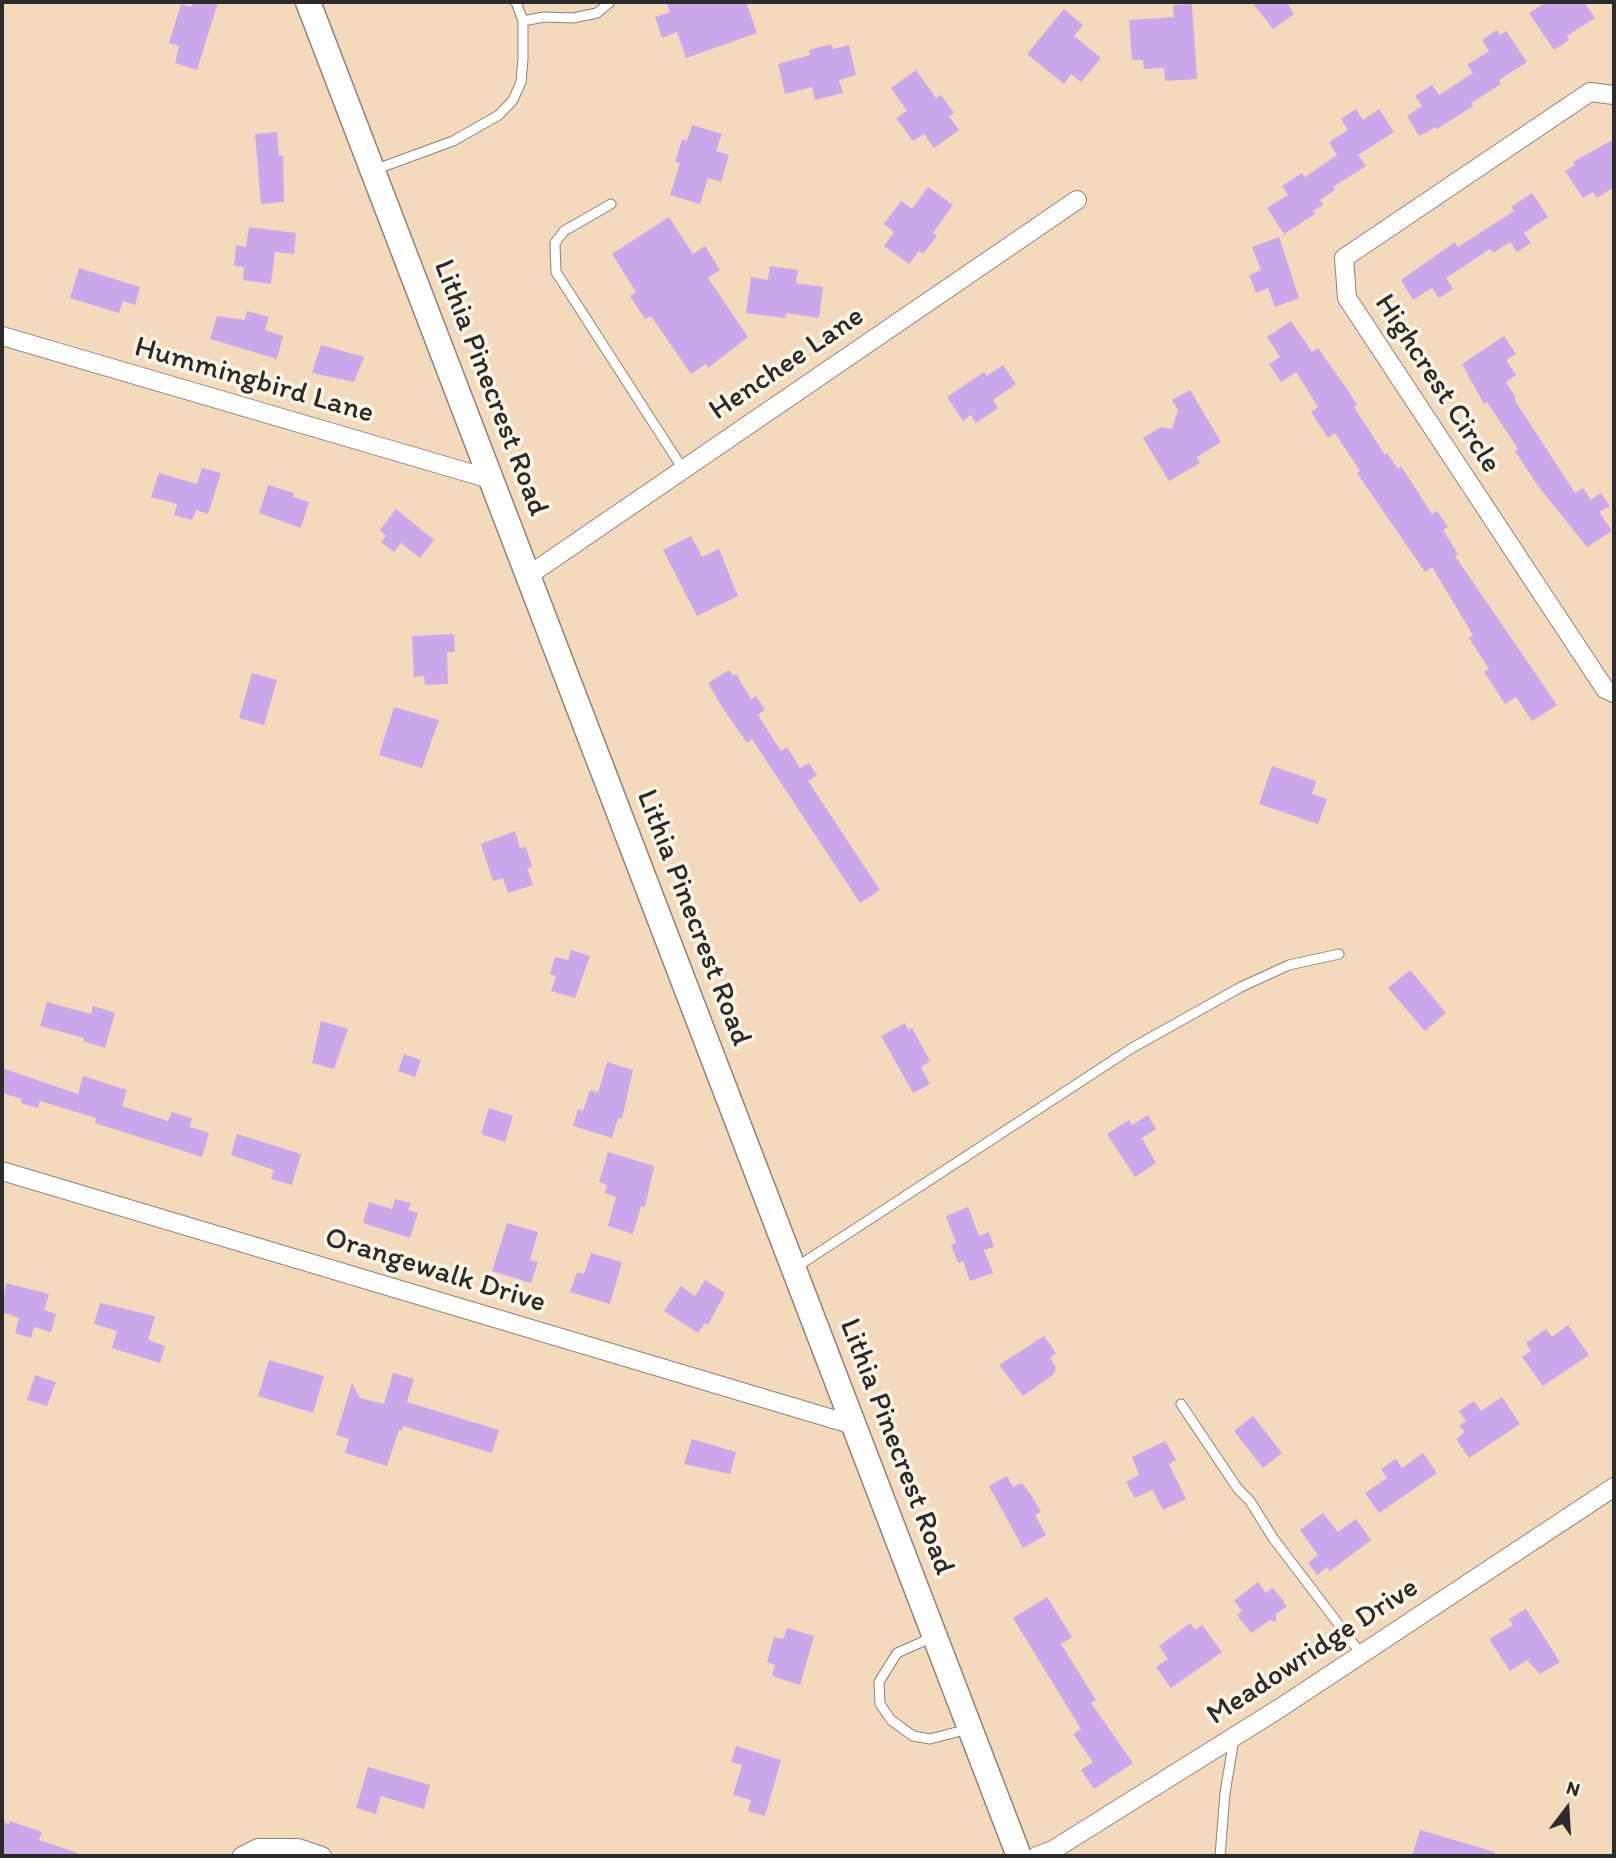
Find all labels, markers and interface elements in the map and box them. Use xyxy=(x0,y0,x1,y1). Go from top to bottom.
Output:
street label: Lithia Pinecrest Road xyxy=(425,255,555,521)
street label: Highcrest Circle xyxy=(1366,288,1508,480)
street label: Henchee Lane xyxy=(703,299,871,429)
street label: Hummingbird Lane xyxy=(130,330,378,432)
street label: Lithia Pinecrest Road xyxy=(628,785,758,1051)
street label: Orangewalk Drive xyxy=(320,1220,550,1322)
street label: Lithia Pinecrest Road xyxy=(831,1314,961,1580)
street label: Meadowridge Drive xyxy=(1201,1570,1425,1734)
north arrow xyxy=(1532,1774,1602,1844)
text: N xyxy=(1564,1776,1583,1801)

